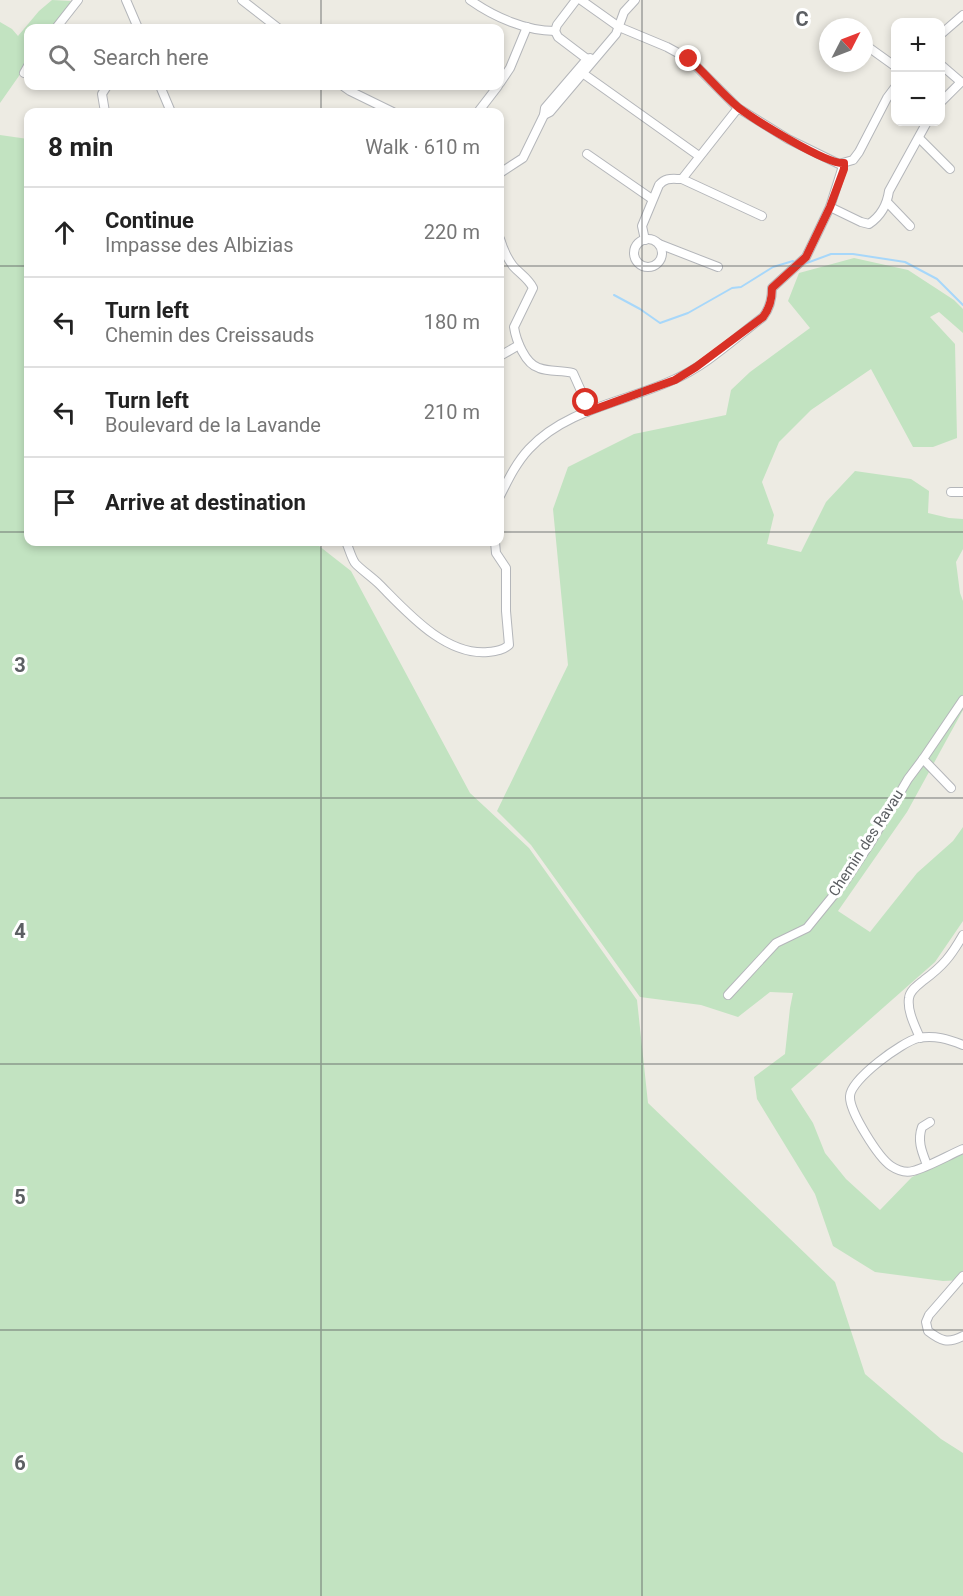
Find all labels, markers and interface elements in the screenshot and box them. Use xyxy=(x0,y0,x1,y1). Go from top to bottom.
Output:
text: C xyxy=(795,7,809,31)
north arrow xyxy=(819,18,873,72)
map controls xyxy=(891,18,945,126)
button: + xyxy=(891,18,945,72)
search box xyxy=(24,24,504,90)
icon: search xyxy=(45,41,78,74)
text: Search here xyxy=(93,45,209,70)
route end xyxy=(675,45,701,71)
button: − xyxy=(891,72,945,126)
text: 8 min xyxy=(48,132,113,162)
text: Walk · 610 m xyxy=(365,135,480,159)
text: Continue xyxy=(105,208,194,233)
icon: ahead xyxy=(48,216,81,249)
text: 220 m xyxy=(424,220,480,244)
text: Impasse des Albizias xyxy=(105,233,293,257)
text: Turn left xyxy=(105,298,189,323)
icon: left xyxy=(48,306,81,339)
text: 180 m xyxy=(424,310,480,334)
text: Chemin des Creissauds xyxy=(105,323,314,347)
text: Turn left xyxy=(105,388,189,413)
route start xyxy=(572,388,598,414)
icon: left xyxy=(48,396,81,429)
text: 210 m xyxy=(424,400,480,424)
text: Boulevard de la Lavande xyxy=(105,413,321,437)
icon: arrive xyxy=(48,486,81,519)
text: Arrive at destination xyxy=(105,490,306,515)
text: 3 xyxy=(14,653,26,677)
street label: Chemin des Ravau xyxy=(825,786,907,900)
text: 4 xyxy=(14,919,26,943)
text: 5 xyxy=(14,1185,26,1209)
text: 6 xyxy=(14,1451,26,1475)

